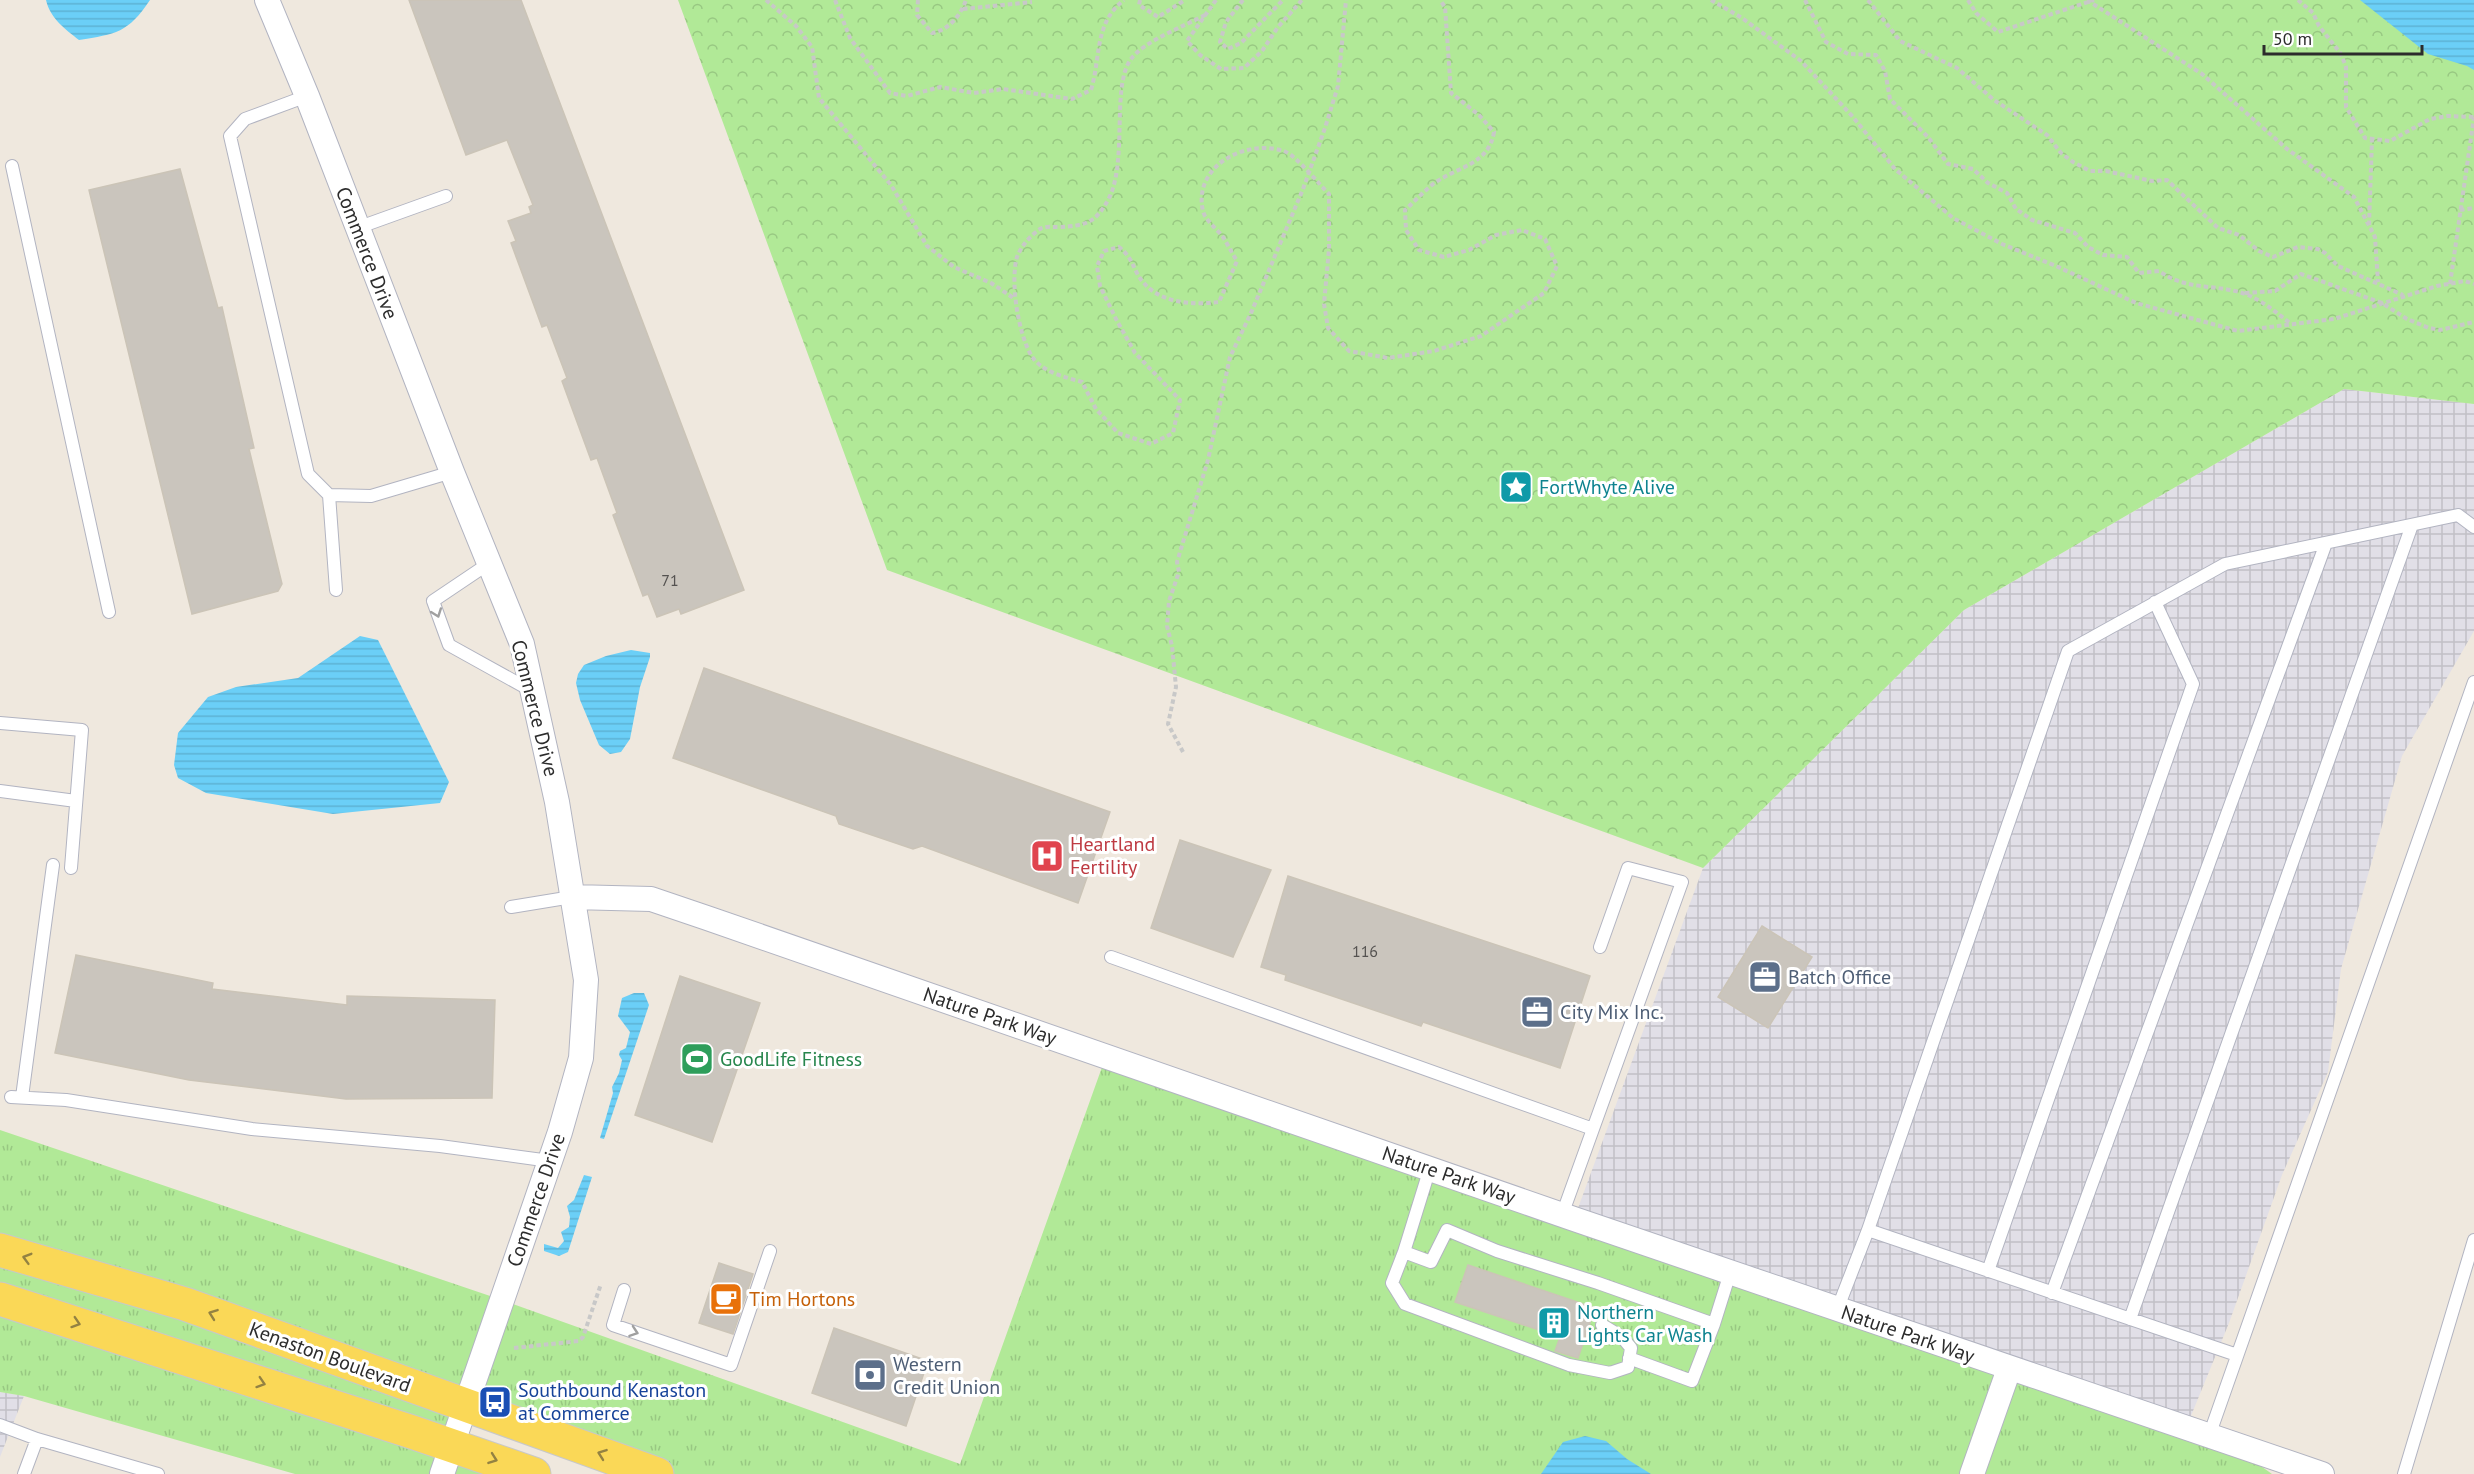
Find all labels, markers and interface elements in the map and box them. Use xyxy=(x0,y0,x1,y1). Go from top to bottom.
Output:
scale bar xyxy=(2264,18,2422,56)
text: 50 m xyxy=(2273,27,2312,50)
street label: Commerce Drive xyxy=(330,183,404,323)
place icon: FortWhyte Alive xyxy=(1498,469,1534,505)
place label: FortWhyte Alive xyxy=(1539,474,1675,500)
house number: 71 xyxy=(661,570,679,590)
one-way arrow xyxy=(430,607,442,618)
street label: Commerce Drive xyxy=(505,637,565,779)
place label: Heartland Fertility xyxy=(1070,831,1155,880)
hospital icon: Heartland Fertility xyxy=(1029,838,1065,874)
house number: 116 xyxy=(1352,941,1378,961)
office icon: Batch Office xyxy=(1747,959,1783,995)
place label: Batch Office xyxy=(1788,964,1891,990)
street label: Nature Park Way xyxy=(920,981,1061,1051)
office icon: City Mix Inc. xyxy=(1519,994,1555,1030)
place label: City Mix Inc. xyxy=(1560,999,1664,1025)
sports icon: GoodLife Fitness xyxy=(679,1041,715,1077)
place label: GoodLife Fitness xyxy=(720,1046,862,1072)
street label: Commerce Drive xyxy=(501,1130,571,1270)
street label: Nature Park Way xyxy=(1379,1140,1520,1210)
one-way arrow xyxy=(22,1252,32,1265)
cafe icon: Tim Hortons xyxy=(708,1281,744,1317)
place label: Tim Hortons xyxy=(749,1286,855,1312)
place label: Northern Lights Car Wash xyxy=(1577,1299,1713,1348)
street label: Nature Park Way xyxy=(1838,1299,1979,1369)
building icon: Northern Lights Car Wash xyxy=(1536,1305,1572,1341)
one-way arrow xyxy=(209,1309,219,1322)
one-way arrow xyxy=(70,1316,81,1328)
street label: Kenaston Boulevard xyxy=(246,1316,414,1398)
one-way arrow xyxy=(628,1325,639,1337)
place label: Western Credit Union xyxy=(893,1351,1000,1400)
bank icon: Western Credit Union xyxy=(852,1357,888,1393)
one-way arrow xyxy=(255,1376,266,1388)
place label: Southbound Kenaston at Commerce xyxy=(518,1377,706,1426)
bus stop icon: Southbound Kenaston at Commerce xyxy=(477,1384,513,1420)
one-way arrow xyxy=(597,1449,607,1462)
one-way arrow xyxy=(487,1452,498,1465)

